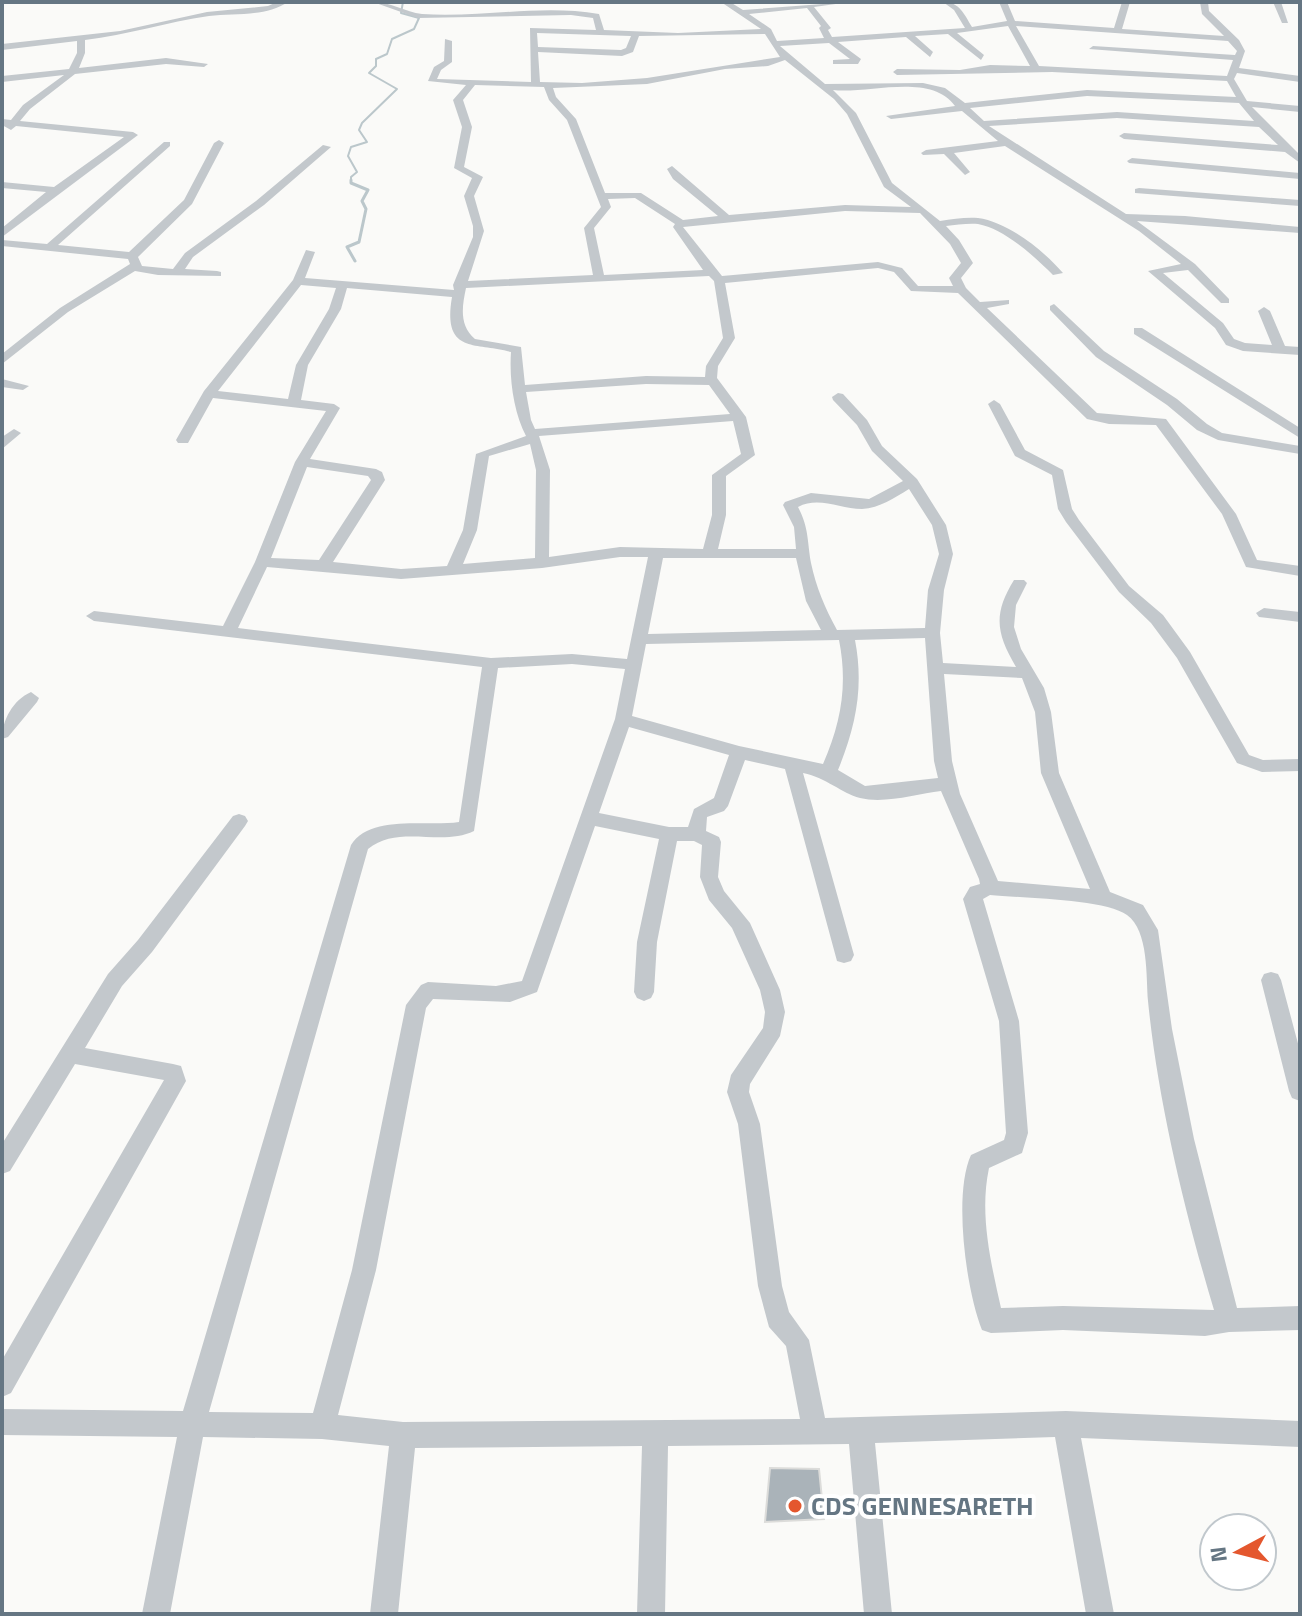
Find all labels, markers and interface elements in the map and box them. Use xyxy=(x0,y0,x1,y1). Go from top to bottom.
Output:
place label: CDS GENNESARETH xyxy=(811,1486,1034,1525)
marker: CDS GENNESARETH xyxy=(786,1497,804,1515)
north arrow xyxy=(1198,1512,1278,1592)
text: N xyxy=(1200,1545,1236,1564)

